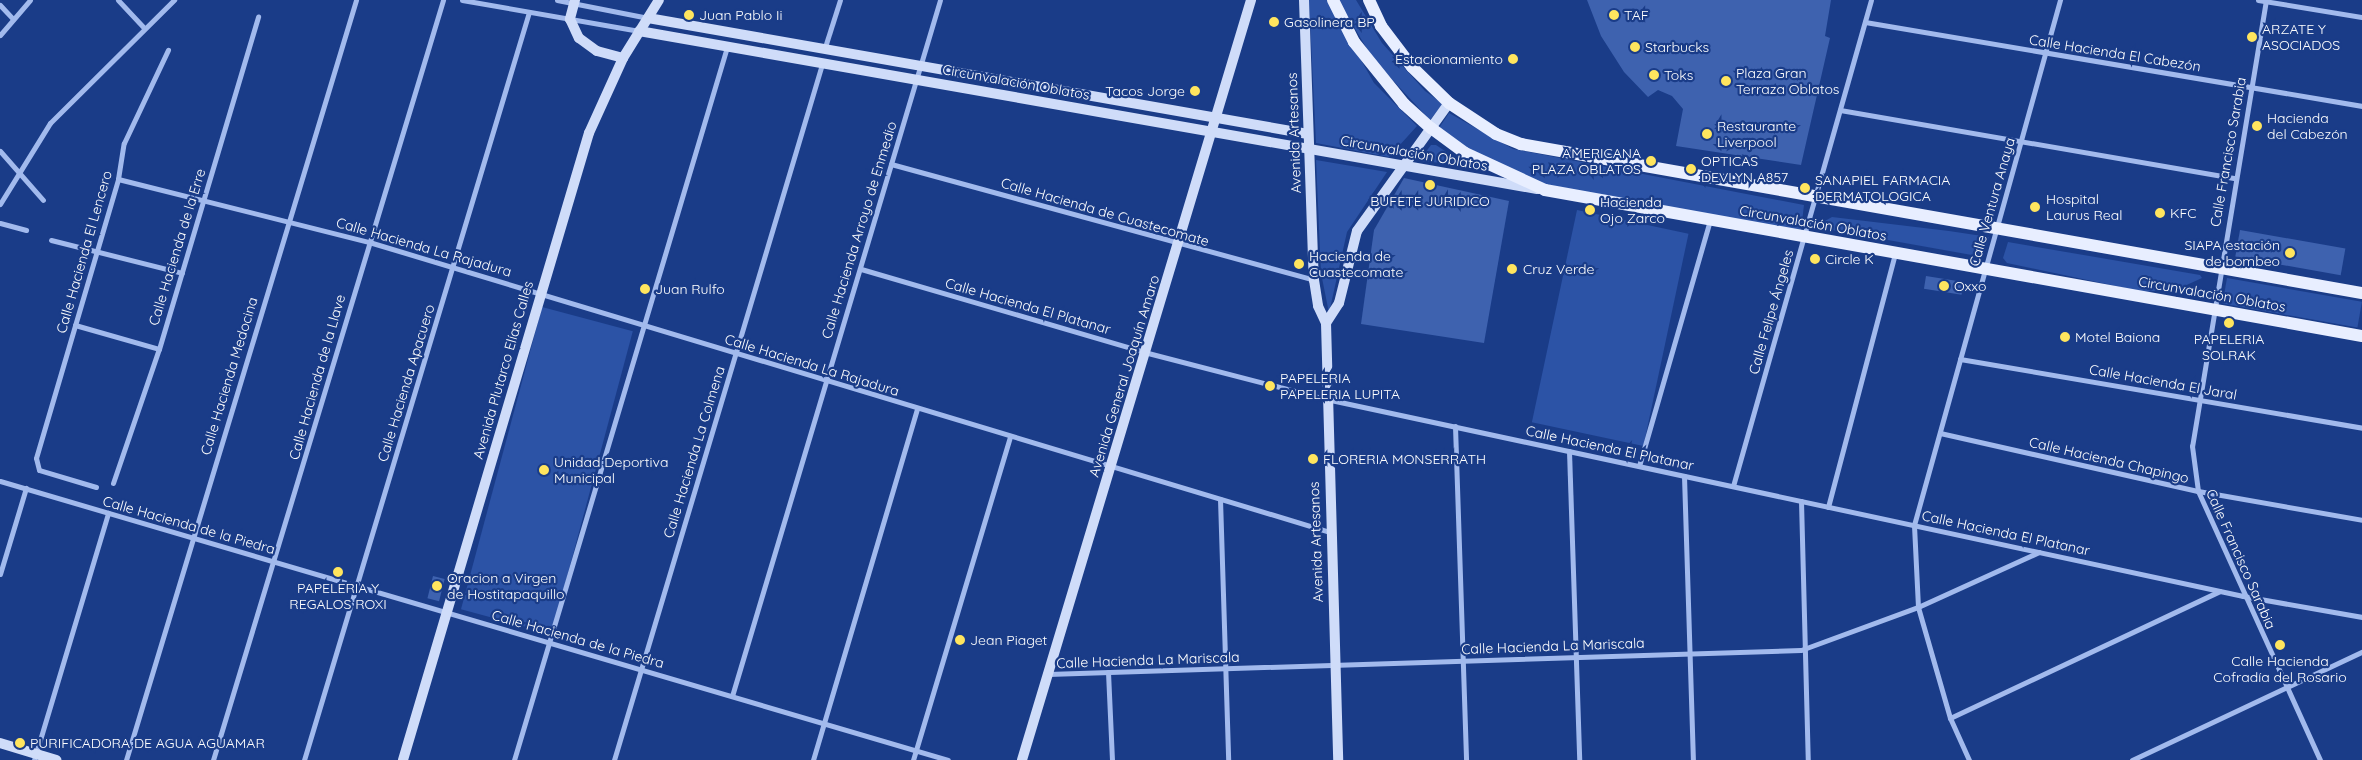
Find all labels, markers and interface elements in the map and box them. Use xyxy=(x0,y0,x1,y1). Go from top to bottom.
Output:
place label: Juan Pablo Ii xyxy=(699,7,782,23)
place label: TAF xyxy=(1624,7,1649,23)
marker: Juan Pablo Ii xyxy=(683,9,695,21)
marker: TAF xyxy=(1608,9,1620,21)
place label: Gasolinera BP xyxy=(1284,14,1375,30)
marker: Gasolinera BP xyxy=(1268,16,1280,28)
place label: ARZATE Y ASOCIADOS xyxy=(2262,21,2340,54)
street label: Calle Hacienda El Cabezón xyxy=(2028,31,2202,75)
marker: ARZATE Y ASOCIADOS xyxy=(2246,31,2258,43)
place label: Starbucks xyxy=(1645,39,1709,55)
marker: Starbucks xyxy=(1629,41,1641,53)
place label: Estacionamiento xyxy=(1395,51,1503,67)
marker: Estacionamiento xyxy=(1507,53,1519,65)
street label: Circunvalación Oblatos xyxy=(941,61,1091,103)
place label: Plaza Gran Terraza Oblatos xyxy=(1736,65,1839,98)
place label: Toks xyxy=(1664,67,1693,83)
marker: Toks xyxy=(1648,69,1660,81)
street label: Avenida Artesanos xyxy=(1283,72,1305,194)
marker: Plaza Gran Terraza Oblatos xyxy=(1720,75,1732,87)
street label: Calle Francisco Sarabia xyxy=(2207,76,2249,228)
place label: Tacos Jorge xyxy=(1105,83,1185,99)
marker: Tacos Jorge xyxy=(1189,85,1201,97)
place label: Hacienda del Cabezón xyxy=(2267,110,2348,142)
place label: Restaurante Liverpool xyxy=(1717,118,1796,150)
street label: Calle Hacienda Arroyo de Enmedio xyxy=(818,119,900,341)
marker: Hacienda del Cabezón xyxy=(2251,120,2263,132)
marker: Restaurante Liverpool xyxy=(1701,128,1713,140)
street label: Circunvalación Oblatos xyxy=(1339,132,1489,174)
street label: Calle Ventura Anaya xyxy=(1966,136,2018,268)
place label: AMERICANA PLAZA OBLATOS xyxy=(1532,145,1641,178)
place label: OPTICAS DEVLYN A857 xyxy=(1701,153,1788,186)
marker: AMERICANA PLAZA OBLATOS xyxy=(1645,155,1657,167)
marker: OPTICAS DEVLYN A857 xyxy=(1685,163,1697,175)
street label: Calle Hacienda de la Erre xyxy=(145,166,209,328)
street label: Calle Hacienda El Lencero xyxy=(53,169,115,335)
place label: SANAPIEL FARMACIA DERMATOLOGICA xyxy=(1815,172,1950,204)
street label: Calle Hacienda de Cuastecomate xyxy=(999,174,1211,250)
marker: BUFETE JURIDICO xyxy=(1424,179,1436,191)
marker: SANAPIEL FARMACIA DERMATOLOGICA xyxy=(1799,182,1811,194)
place label: Hospital Laurus Real xyxy=(2046,191,2122,223)
place label: BUFETE JURIDICO xyxy=(1370,193,1490,209)
place label: Hacienda Ojo Zarco xyxy=(1600,194,1665,226)
marker: Hospital Laurus Real xyxy=(2028,200,2042,214)
street label: Circunvalación Oblatos xyxy=(1738,202,1888,244)
marker: Hacienda Ojo Zarco xyxy=(1584,204,1596,216)
place label: KFC xyxy=(2170,205,2196,221)
marker: KFC xyxy=(2154,207,2166,219)
street label: Calle Hacienda La Rajadura xyxy=(334,214,514,280)
place label: SIAPA estación de bombeo xyxy=(2184,237,2280,270)
marker: SIAPA estación de bombeo xyxy=(2284,247,2296,259)
place label: Hacienda de Cuastecomate xyxy=(1309,248,1403,280)
street label: Calle Felipe Ángeles xyxy=(1745,248,1797,376)
place label: Circle K xyxy=(1825,251,1874,267)
marker: Circle K xyxy=(1809,253,1821,265)
marker: Hacienda de Cuastecomate xyxy=(1293,258,1305,270)
place label: Cruz Verde xyxy=(1523,261,1594,277)
marker: Cruz Verde xyxy=(1505,262,1519,276)
street label: Avenida General Joaquín Amaro xyxy=(1085,273,1163,479)
street label: Circunvalación Oblatos xyxy=(2137,273,2287,315)
street label: Calle Hacienda El Platanar xyxy=(943,274,1113,338)
place label: Oxxo xyxy=(1954,278,1986,294)
street label: Avenida Plutarco Elías Calles xyxy=(469,279,537,461)
marker: Oxxo xyxy=(1938,280,1950,292)
place label: Juan Rulfo xyxy=(655,281,725,297)
marker: Juan Rulfo xyxy=(639,283,651,295)
street label: Calle Hacienda de la Llave xyxy=(285,292,349,462)
street label: Calle Hacienda Medocina xyxy=(197,295,261,457)
street label: Calle Hacienda Apacuero xyxy=(374,302,438,464)
marker: PAPELERIA SOLRAK xyxy=(2223,317,2235,329)
place label: Motel Baiona xyxy=(2075,329,2160,345)
street label: Calle Hacienda La Rajadura xyxy=(723,330,901,400)
marker: Motel Baiona xyxy=(2059,331,2071,343)
place label: PAPELERIA SOLRAK xyxy=(2194,331,2264,364)
street label: Calle Hacienda El Jaral xyxy=(2088,361,2238,403)
street label: Calle Hacienda La Colmena xyxy=(660,364,728,540)
place label: PAPELERIA PAPELERIA LUPITA xyxy=(1280,370,1400,402)
marker: PAPELERIA PAPELERIA LUPITA xyxy=(1264,380,1276,392)
street label: Calle Hacienda El Platanar xyxy=(1524,422,1696,474)
street label: Calle Hacienda Chapingo xyxy=(2028,433,2190,487)
place label: FLORERIA MONSERRATH xyxy=(1323,451,1486,467)
marker: FLORERIA MONSERRATH xyxy=(1307,453,1319,465)
place label: Unidad Deportiva Municipal xyxy=(554,454,668,487)
marker: Unidad Deportiva Municipal xyxy=(538,464,550,476)
street label: Avenida Artesanos xyxy=(1305,481,1327,603)
street label: Calle Francisco Sarabia xyxy=(2202,486,2280,632)
street label: Calle Hacienda de la Piedra xyxy=(101,492,277,558)
street label: Calle Hacienda El Platanar xyxy=(1920,507,2092,559)
marker: PAPELERIA Y REGALOS ROXI xyxy=(332,566,344,578)
place label: Oracion a Virgen de Hostitapaquillo xyxy=(447,570,564,602)
place label: PAPELERIA Y REGALOS ROXI xyxy=(289,580,387,612)
marker: Oracion a Virgen de Hostitapaquillo xyxy=(431,580,443,592)
street label: Calle Hacienda de la Piedra xyxy=(490,606,666,672)
place label: Jean Piaget xyxy=(970,632,1047,648)
marker: Jean Piaget xyxy=(954,634,966,646)
street label: Calle Hacienda La Mariscala xyxy=(1461,634,1645,658)
marker: Calle Hacienda Cofradía del Rosario xyxy=(2274,639,2286,651)
street label: Calle Hacienda La Mariscala xyxy=(1056,648,1240,672)
place label: Calle Hacienda Cofradía del Rosario xyxy=(2213,653,2347,686)
place label: PURIFICADORA DE AGUA AGUAMAR xyxy=(30,735,265,751)
marker: PURIFICADORA DE AGUA AGUAMAR xyxy=(14,737,26,749)

